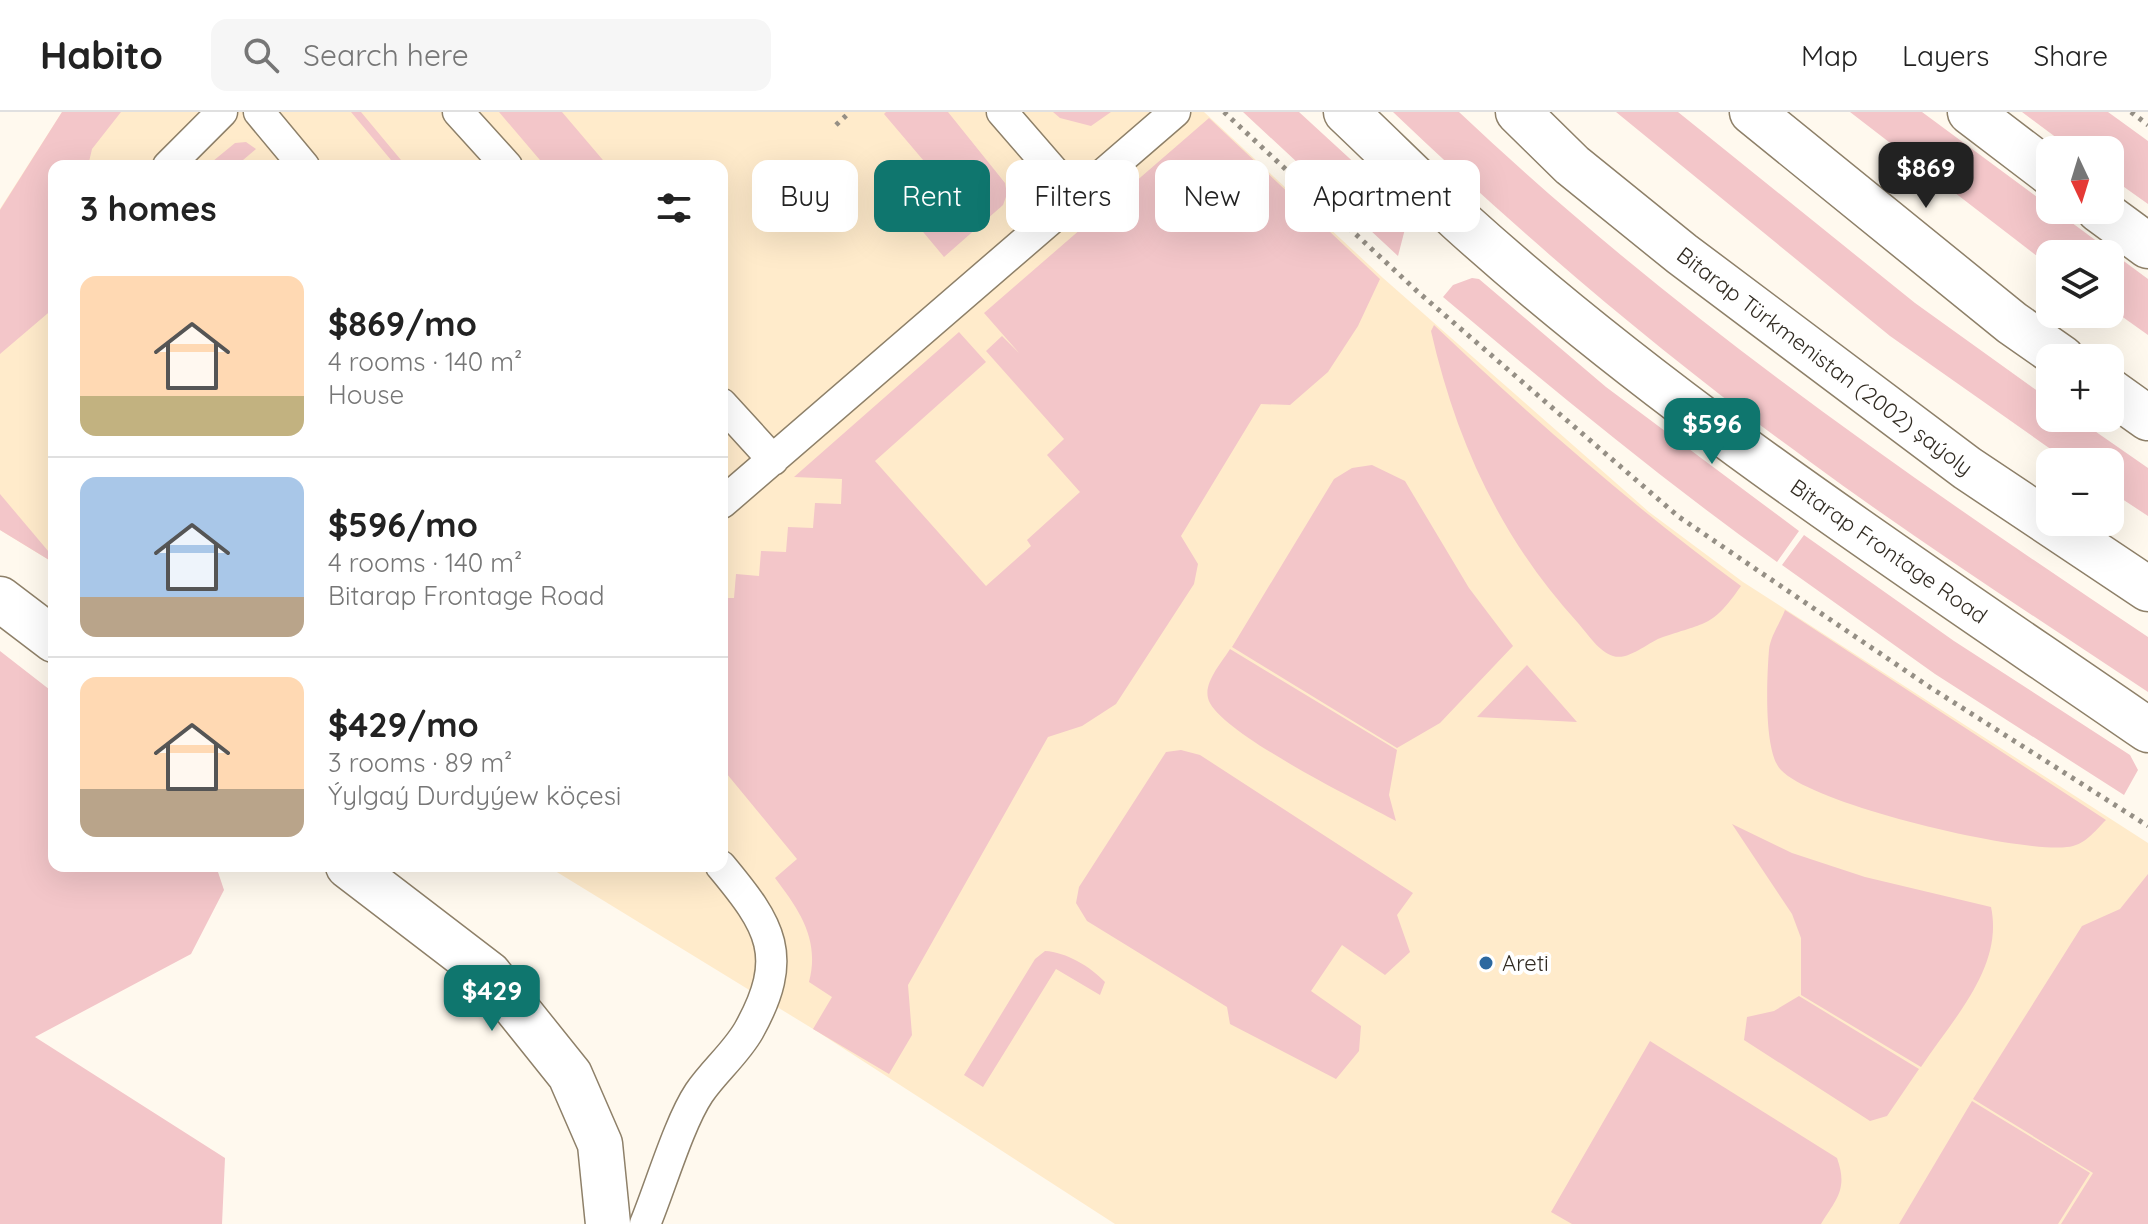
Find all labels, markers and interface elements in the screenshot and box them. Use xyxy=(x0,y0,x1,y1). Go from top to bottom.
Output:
search box xyxy=(211,19,771,91)
text: Habito xyxy=(40,31,163,79)
icon: search xyxy=(239,33,283,77)
text: Search here xyxy=(303,36,469,74)
text: Map xyxy=(1801,38,1858,73)
text: Layers xyxy=(1902,38,1989,73)
text: Share xyxy=(2033,38,2108,73)
north arrow xyxy=(2036,136,2124,224)
map controls xyxy=(2036,136,2124,536)
pin: $869 xyxy=(1879,142,1973,210)
text: $869 xyxy=(1897,151,1955,184)
chip: Buy xyxy=(752,160,858,232)
chip: Rent xyxy=(874,160,990,232)
chip: Filters xyxy=(1006,160,1139,232)
chip: New xyxy=(1155,160,1269,232)
chip: Apartment xyxy=(1285,160,1480,232)
icon: filters xyxy=(652,186,696,230)
text: 3 homes xyxy=(80,187,217,230)
street label: Bitarap Türkmenistan (2002) şaýoly xyxy=(1671,240,1979,482)
button: layers xyxy=(2036,240,2124,328)
text: $869/mo xyxy=(328,302,477,345)
icon: home xyxy=(144,308,240,404)
button: + xyxy=(2036,344,2124,432)
text: 4 rooms · 140 m² xyxy=(328,345,522,378)
text: House xyxy=(328,378,404,411)
pin: $596 xyxy=(1665,398,1759,466)
text: $596 xyxy=(1682,407,1742,440)
button: − xyxy=(2036,448,2124,536)
street label: Bitarap Frontage Road xyxy=(1785,472,1993,630)
text: $596/mo xyxy=(328,503,478,546)
icon: home xyxy=(144,509,240,605)
text: 4 rooms · 140 m² xyxy=(328,546,522,579)
text: Bitarap Frontage Road xyxy=(328,579,605,612)
text: $429/mo xyxy=(328,703,479,746)
icon: home xyxy=(144,709,240,805)
text: 3 rooms · 89 m² xyxy=(328,746,512,779)
text: Ýylgaý Durdyýew köçesi xyxy=(328,779,621,812)
place label: Areti xyxy=(1502,949,1549,977)
marker: Areti xyxy=(1477,954,1495,972)
pin: $429 xyxy=(445,965,539,1033)
text: $429 xyxy=(462,974,522,1007)

